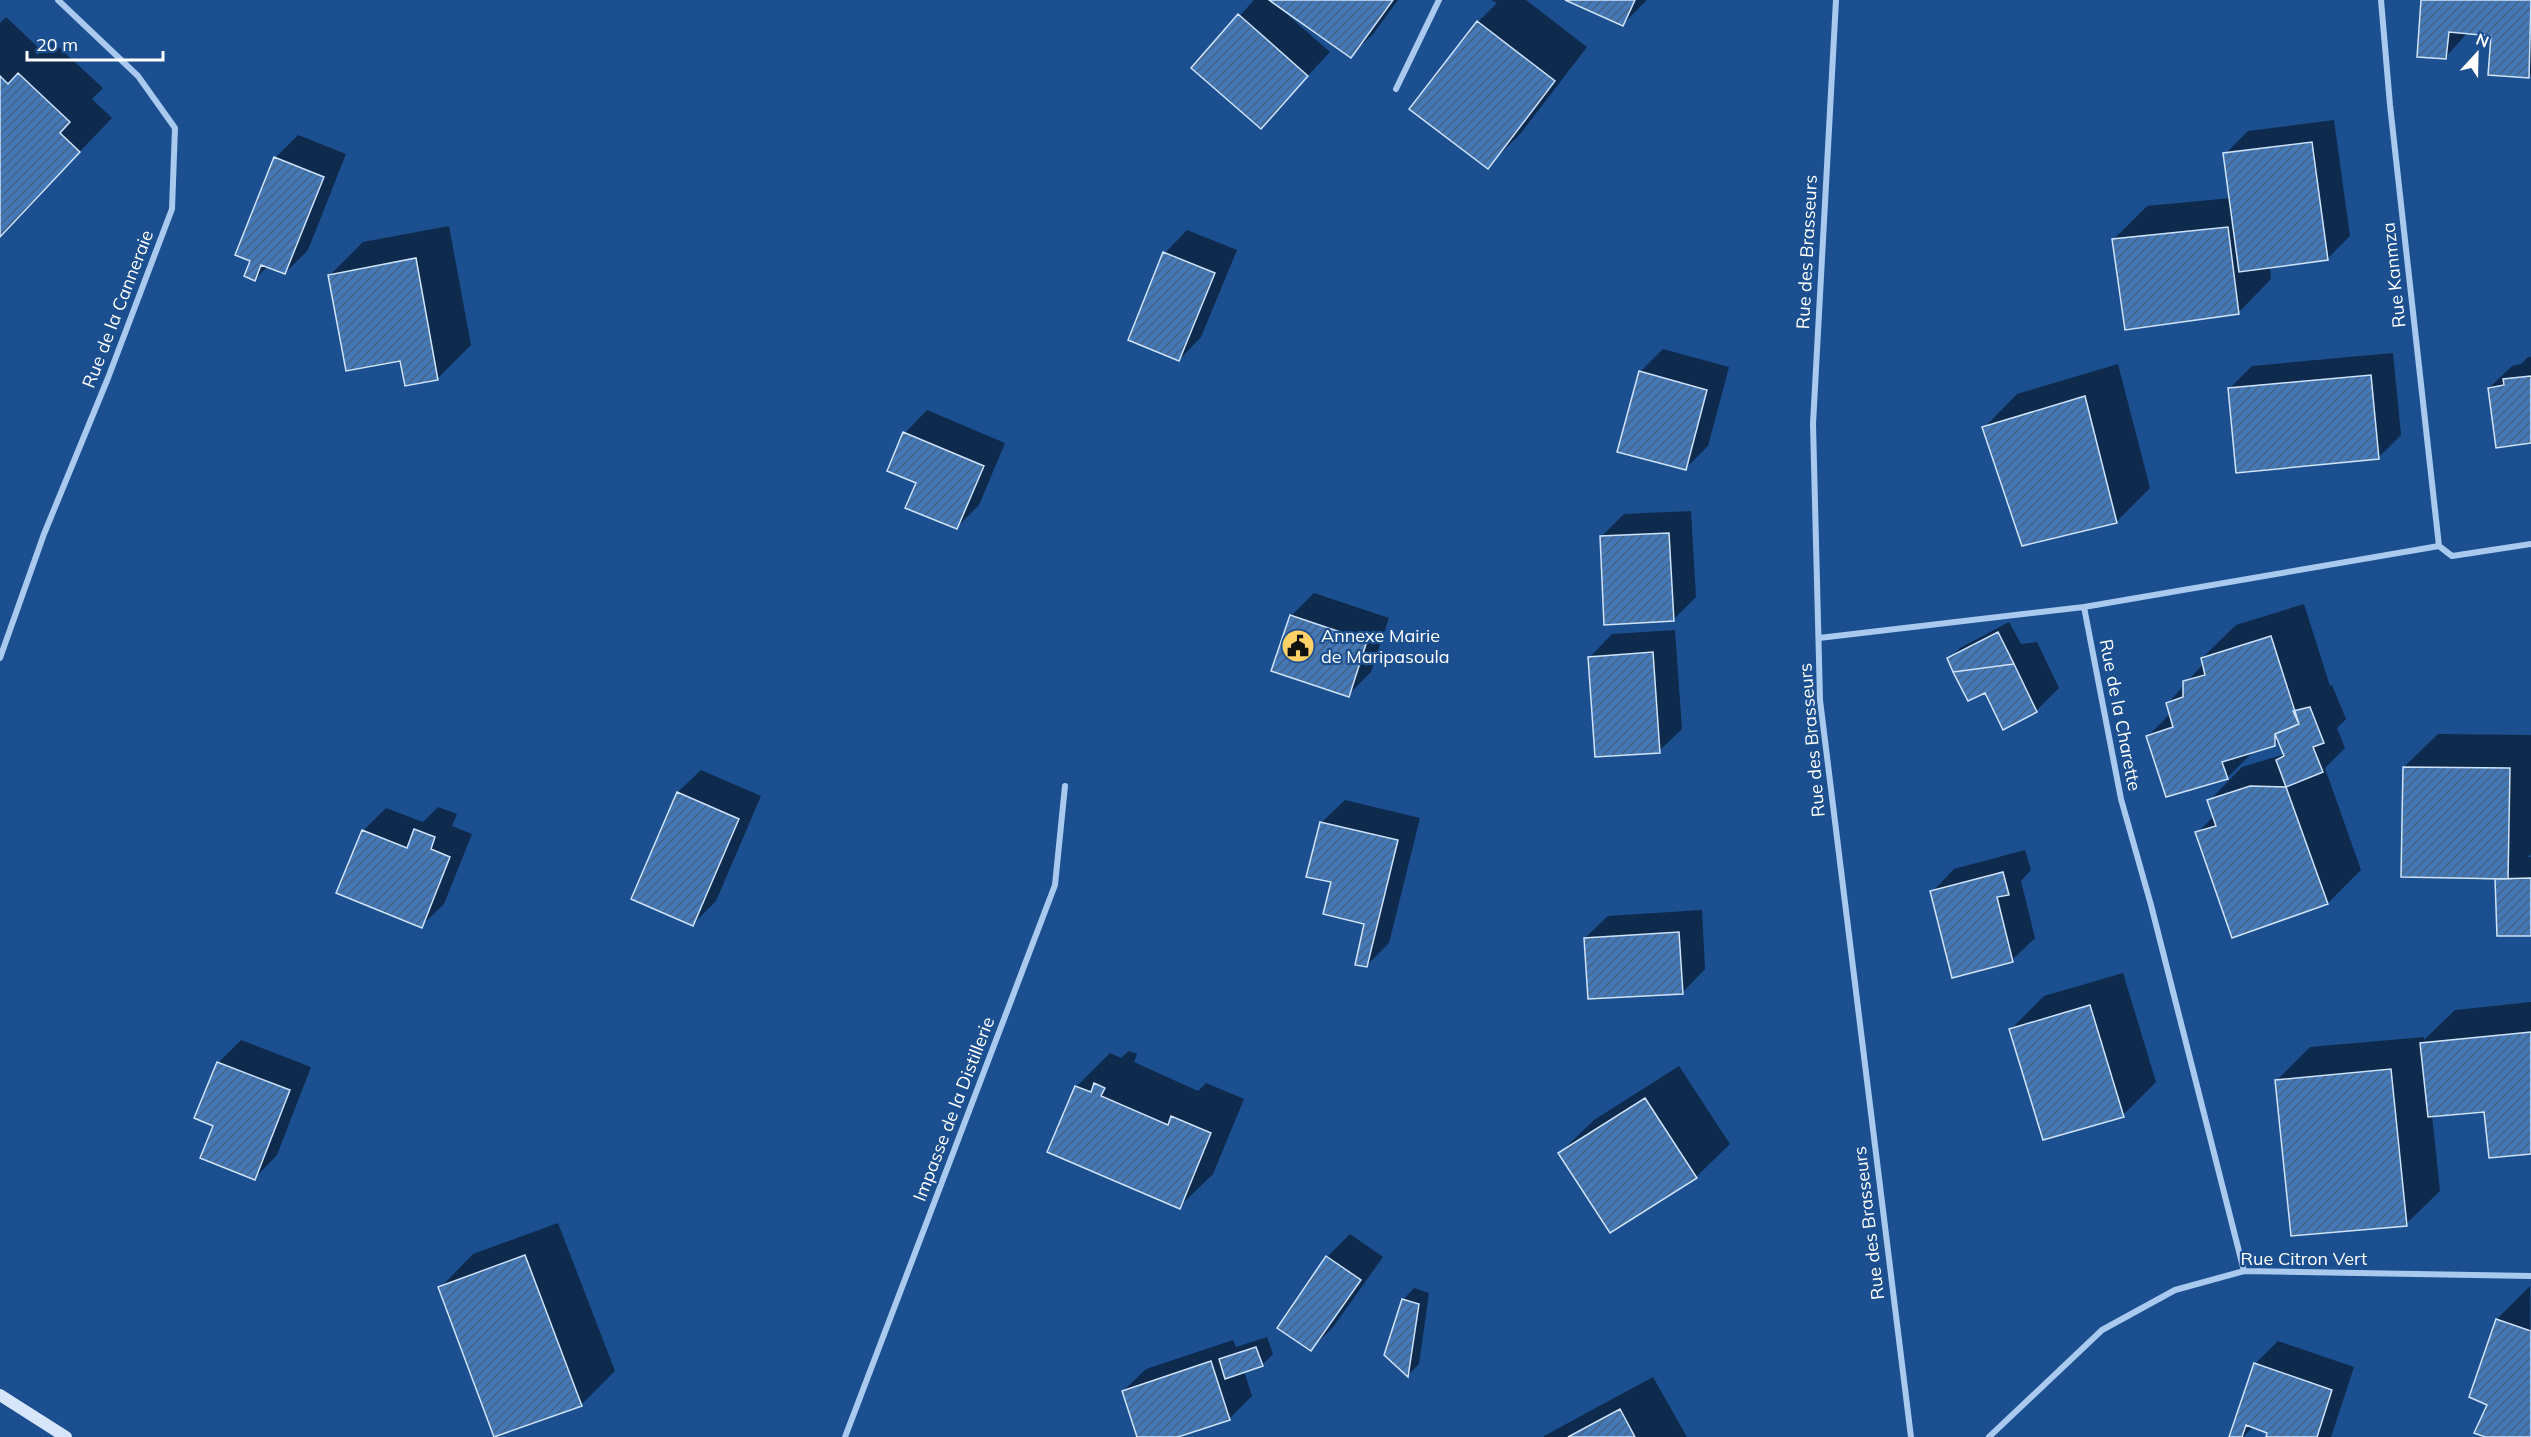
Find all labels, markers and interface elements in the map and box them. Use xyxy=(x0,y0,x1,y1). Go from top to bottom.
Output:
scale bar xyxy=(27,24,164,62)
north arrow xyxy=(2447,24,2507,84)
text: N xyxy=(2473,29,2492,52)
text: 20 m xyxy=(36,33,78,56)
street label: Rue des Brasseurs xyxy=(1791,174,1822,330)
street label: Rue Kanmza xyxy=(2377,221,2410,329)
street label: Rue de la Canneraie xyxy=(77,227,158,391)
place label: Annexe Mairie de Maripasoula xyxy=(1321,624,1450,668)
public building icon: Annexe Mairie de Maripasoula xyxy=(1280,628,1316,664)
street label: Rue de la Charette xyxy=(2094,637,2147,793)
street label: Rue des Brasseurs xyxy=(1793,662,1830,818)
street label: Impasse de la Distillerie xyxy=(908,1013,999,1204)
street label: Rue des Brasseurs xyxy=(1848,1145,1889,1301)
street label: Rue Citron Vert xyxy=(2241,1247,2367,1270)

